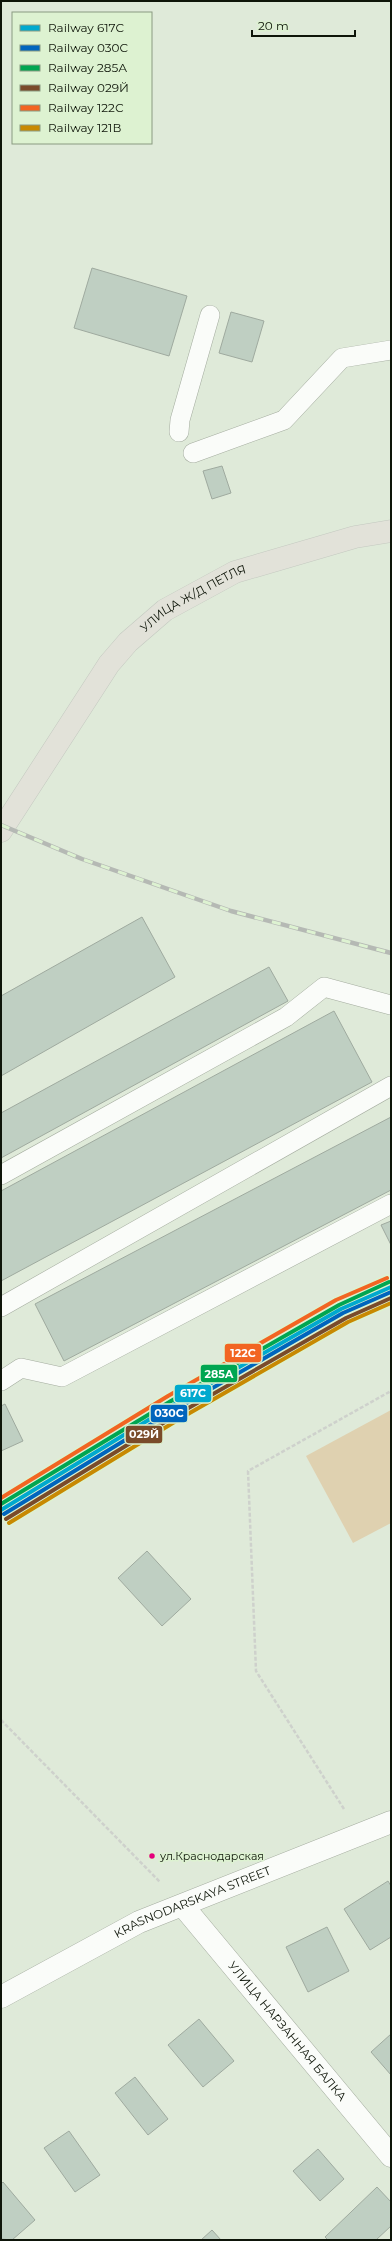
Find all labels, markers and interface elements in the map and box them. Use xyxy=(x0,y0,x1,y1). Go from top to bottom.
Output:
legend xyxy=(12,12,152,144)
scale bar xyxy=(252,12,355,38)
text: 20 m xyxy=(258,18,289,33)
text: Railway 617C xyxy=(48,20,124,35)
text: Railway 030C xyxy=(48,40,128,55)
text: Railway 285А xyxy=(48,60,127,75)
text: Railway 029Й xyxy=(48,80,129,95)
text: Railway 122С xyxy=(48,100,124,115)
text: Railway 121В xyxy=(48,120,121,135)
street label: УЛИЦА Ж/Д ПЕТЛЯ xyxy=(137,561,247,635)
line badge: 122С xyxy=(224,1343,262,1363)
text: 122С xyxy=(230,1346,256,1360)
line badge: 285А xyxy=(200,1364,238,1383)
text: 285А xyxy=(204,1367,234,1381)
line badge: 617C xyxy=(174,1384,212,1403)
text: 617C xyxy=(180,1386,206,1400)
line badge: 030C xyxy=(150,1404,188,1423)
text: 030C xyxy=(154,1406,184,1420)
line badge: 029Й xyxy=(125,1425,163,1444)
text: 029Й xyxy=(129,1427,159,1441)
place label: ул.Краснодарская xyxy=(159,1849,264,1863)
marker: ул.Краснодарская xyxy=(147,1851,157,1861)
street label: KRASNODARSKAYA STREET xyxy=(111,1862,273,1941)
street label: УЛИЦА НАРЗАННАЯ БАЛКА xyxy=(225,1958,350,2104)

